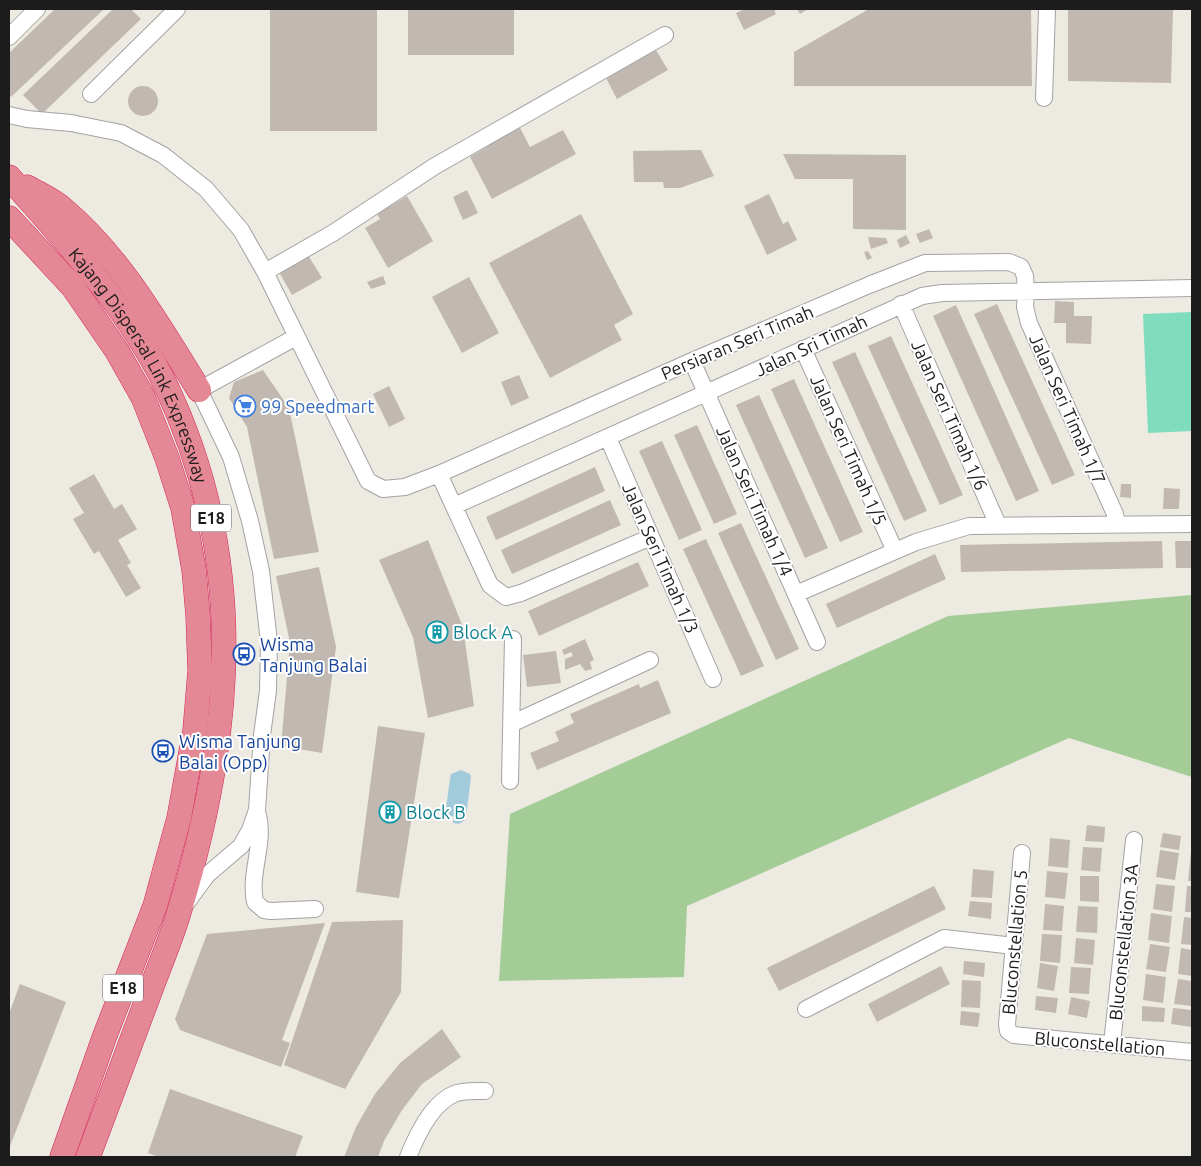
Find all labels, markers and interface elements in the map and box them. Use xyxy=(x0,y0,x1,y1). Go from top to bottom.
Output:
street label: Kajang Dispersal Link Expressway xyxy=(65,244,212,485)
street label: Persiaran Seri Timah xyxy=(658,301,816,383)
street label: Jalan Sri Timah xyxy=(752,310,870,380)
street label: Jalan Seri Timah 1/7 xyxy=(1026,331,1110,487)
street label: Jalan Seri Timah 1/6 xyxy=(908,337,992,493)
street label: Jalan Seri Timah 1/5 xyxy=(807,372,891,528)
supermarket icon: 99 Speedmart xyxy=(233,394,257,418)
place label: 99 Speedmart xyxy=(261,396,374,416)
street label: Jalan Seri Timah 1/4 xyxy=(713,423,797,579)
street label: Jalan Seri Timah 1/3 xyxy=(619,480,703,636)
road number: E18 xyxy=(191,504,231,532)
building icon: Block A xyxy=(425,620,449,644)
place label: Block A xyxy=(453,622,513,642)
place label: Wisma Tanjung Balai xyxy=(260,634,367,675)
bus stop icon: Wisma Tanjung Balai xyxy=(232,642,256,666)
place label: Wisma Tanjung Balai (Opp) xyxy=(179,731,301,773)
bus stop icon: Wisma Tanjung Balai (Opp) xyxy=(151,739,175,763)
building icon: Block B xyxy=(378,800,402,824)
place label: Block B xyxy=(406,802,466,822)
street label: Bluconstellation 3A xyxy=(1105,862,1141,1021)
street label: Bluconstellation 5 xyxy=(998,869,1030,1015)
road number: E18 xyxy=(103,974,143,1001)
street label: Bluconstellation xyxy=(1034,1027,1166,1059)

